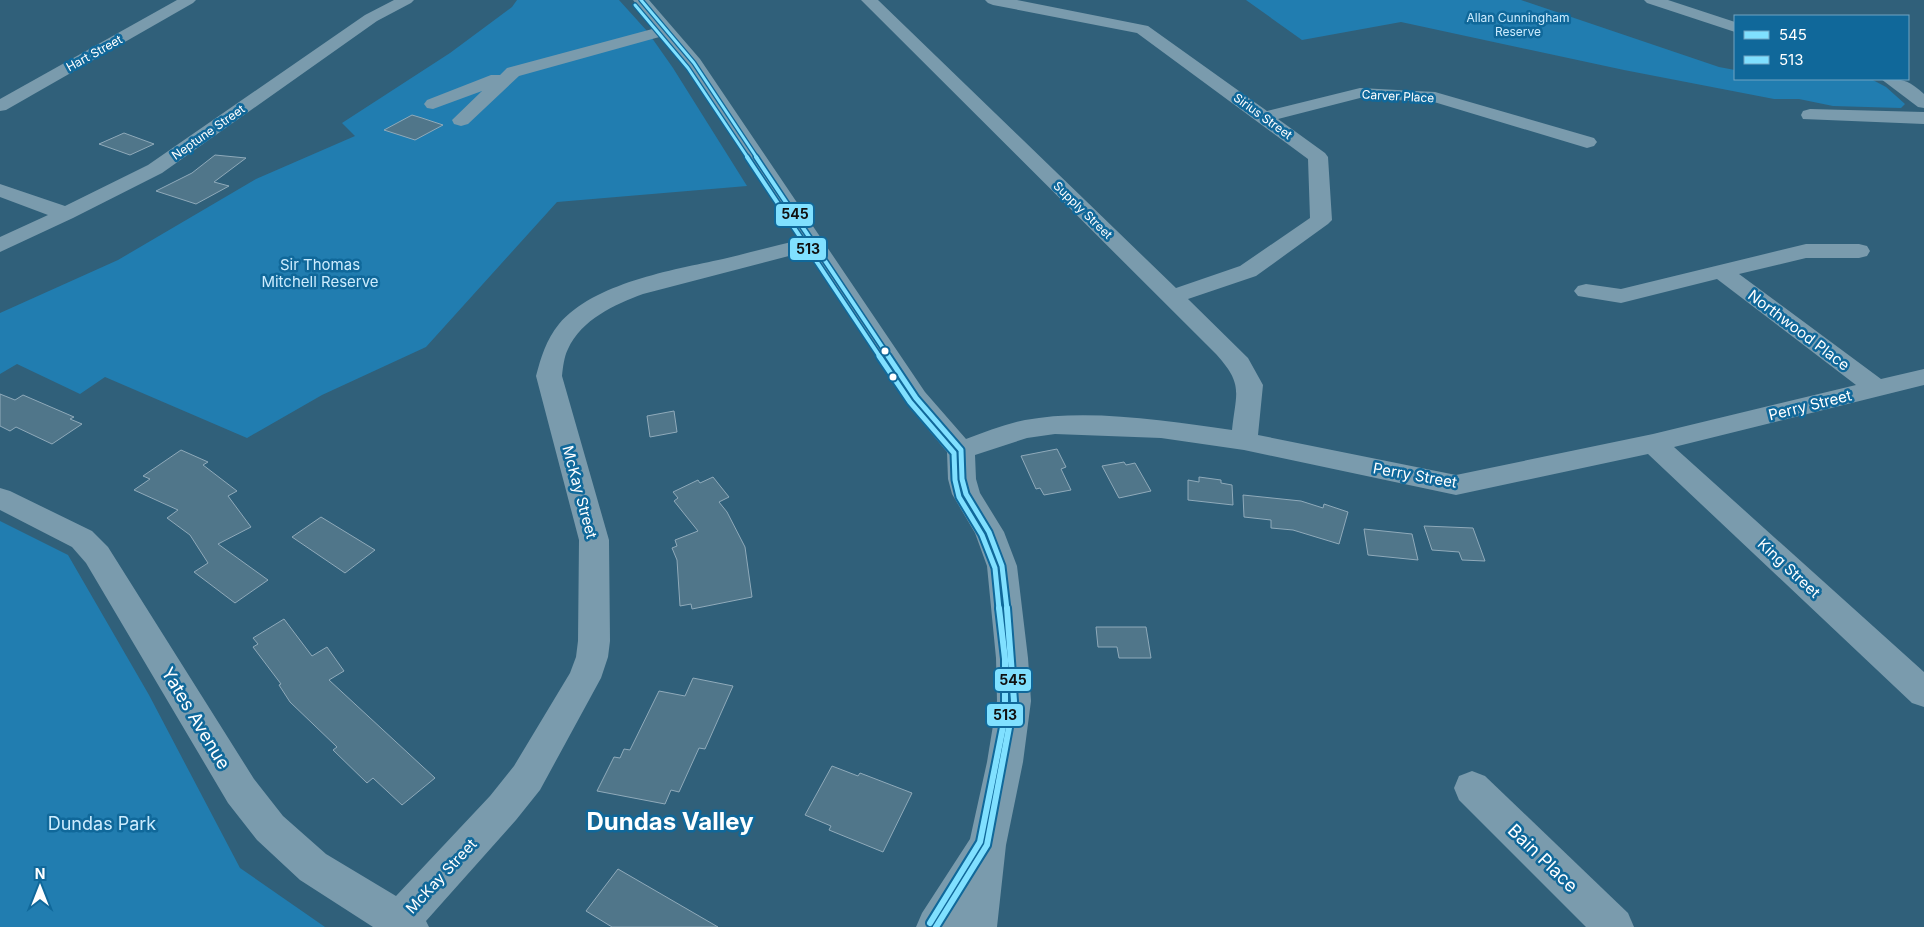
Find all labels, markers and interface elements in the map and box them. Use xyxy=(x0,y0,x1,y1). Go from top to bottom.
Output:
park label: Allan Cunningham Reserve xyxy=(1466,10,1570,39)
legend xyxy=(1734,15,1909,80)
text: 545 xyxy=(1779,25,1807,44)
street label: Hart Street xyxy=(63,31,125,74)
text: 513 xyxy=(1779,50,1804,69)
street label: Carver Place xyxy=(1361,87,1435,105)
street label: Sirius Street xyxy=(1231,90,1295,142)
street label: Neptune Street xyxy=(169,101,247,163)
street label: Supply Street xyxy=(1050,178,1116,242)
line badge: 545 xyxy=(775,203,814,227)
text: 545 xyxy=(781,205,809,222)
line badge: 513 xyxy=(789,237,827,261)
text: 513 xyxy=(796,240,820,257)
park label: Sir Thomas Mitchell Reserve xyxy=(261,255,379,291)
street label: Northwood Place xyxy=(1744,286,1854,374)
unlabelled marker xyxy=(880,346,890,356)
unlabelled marker xyxy=(888,372,898,382)
street label: Perry Street xyxy=(1766,385,1854,424)
street label: McKay Street xyxy=(558,443,602,541)
street label: Perry Street xyxy=(1372,458,1459,492)
street label: King Street xyxy=(1754,534,1824,602)
street label: Yates Avenue xyxy=(157,663,235,773)
line badge: 545 xyxy=(994,668,1032,692)
text: 545 xyxy=(999,671,1027,688)
line badge: 513 xyxy=(986,703,1024,727)
text: 513 xyxy=(993,706,1017,723)
district label: Dundas Valley xyxy=(586,807,754,836)
park label: Dundas Park xyxy=(48,813,156,834)
street label: Bain Place xyxy=(1504,820,1582,896)
street label: McKay Street xyxy=(402,835,481,917)
north arrow xyxy=(15,862,65,912)
text: N xyxy=(35,865,45,882)

